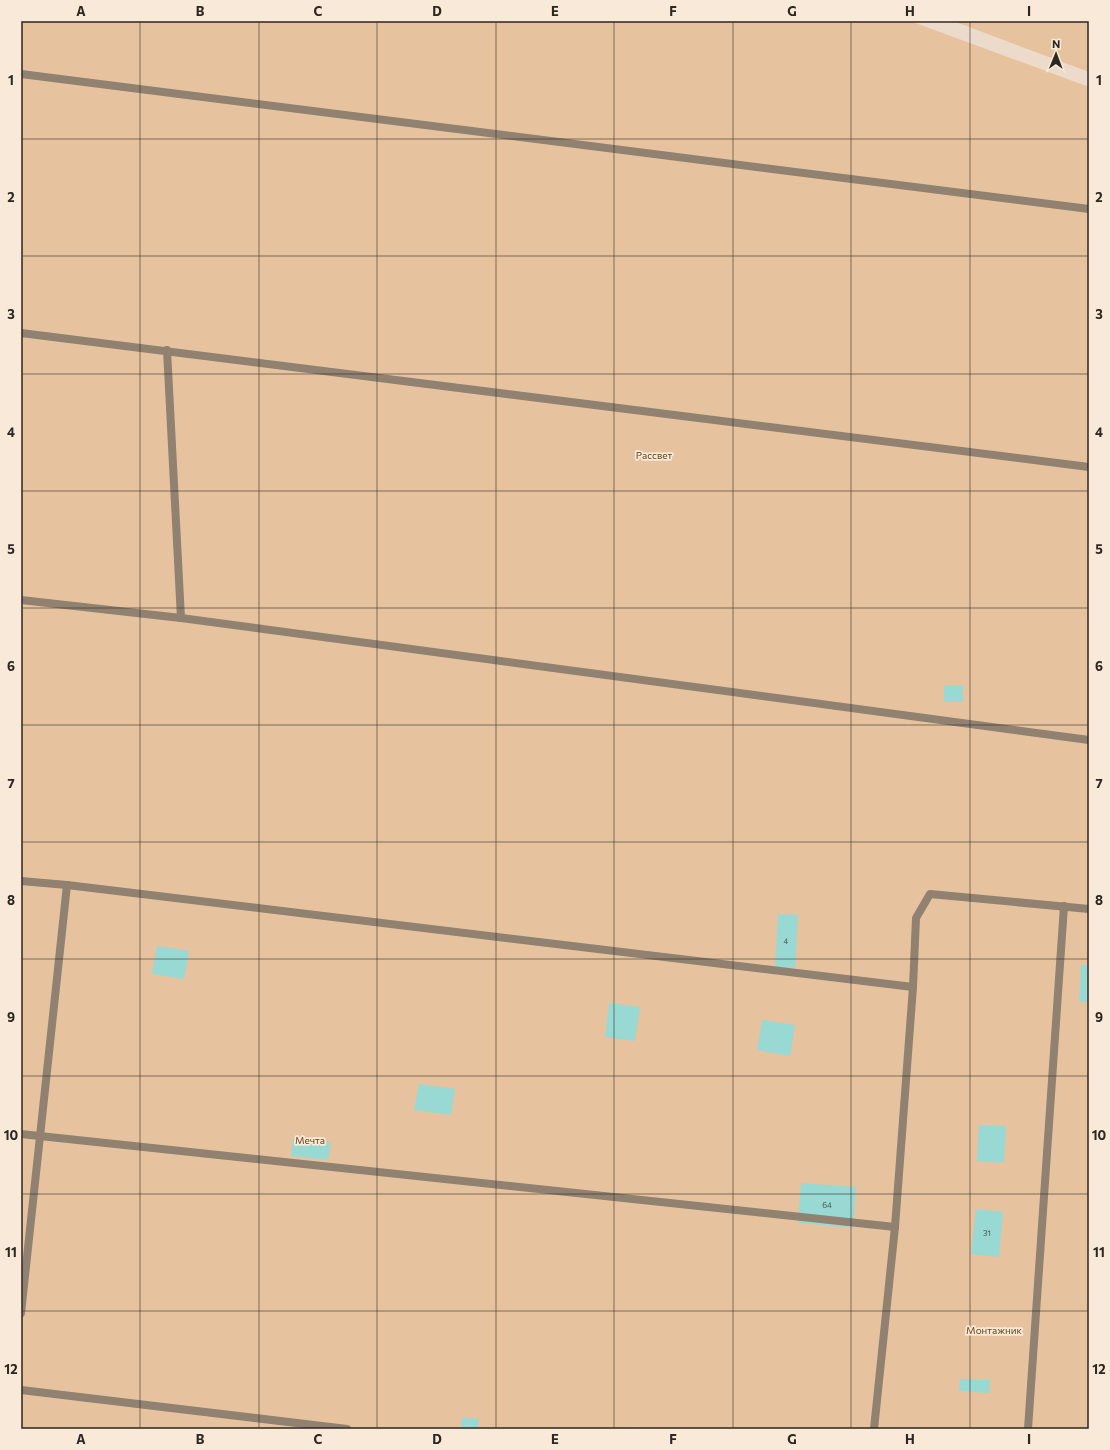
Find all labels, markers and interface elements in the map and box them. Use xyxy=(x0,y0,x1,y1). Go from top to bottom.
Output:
text: A xyxy=(76,3,86,19)
text: B xyxy=(196,3,205,19)
text: C xyxy=(314,3,323,19)
text: D xyxy=(432,3,442,19)
text: E xyxy=(551,3,559,19)
text: F xyxy=(669,3,677,19)
text: G xyxy=(787,3,797,19)
text: H xyxy=(905,3,915,19)
text: I xyxy=(1027,3,1031,19)
north arrow xyxy=(1036,34,1076,74)
text: N xyxy=(1052,37,1060,50)
text: 1 xyxy=(8,72,14,88)
text: 1 xyxy=(1096,72,1102,88)
text: 2 xyxy=(7,189,15,205)
text: 2 xyxy=(1095,189,1103,205)
text: 3 xyxy=(7,306,15,322)
text: 3 xyxy=(1095,306,1103,322)
text: 4 xyxy=(7,424,15,440)
text: 4 xyxy=(1095,424,1103,440)
park label: Рассвет xyxy=(636,449,673,461)
text: 5 xyxy=(7,541,15,557)
text: 5 xyxy=(1095,541,1103,557)
text: 6 xyxy=(7,658,15,674)
text: 6 xyxy=(1095,658,1103,674)
text: 7 xyxy=(7,775,15,791)
text: 7 xyxy=(1095,775,1103,791)
text: 8 xyxy=(7,892,15,908)
text: 8 xyxy=(1095,892,1103,908)
house number: 4 xyxy=(784,936,789,946)
text: 9 xyxy=(7,1009,15,1025)
text: 9 xyxy=(1095,1009,1103,1025)
text: 10 xyxy=(4,1127,19,1143)
text: 10 xyxy=(1092,1127,1107,1143)
park label: Мечта xyxy=(295,1134,325,1146)
house number: 64 xyxy=(822,1200,832,1210)
house number: 31 xyxy=(983,1228,991,1238)
text: 11 xyxy=(5,1244,17,1260)
text: 11 xyxy=(1093,1244,1105,1260)
park label: Монтажник xyxy=(966,1324,1023,1336)
text: 12 xyxy=(4,1361,18,1377)
text: 12 xyxy=(1092,1361,1106,1377)
text: A xyxy=(76,1431,86,1447)
text: B xyxy=(196,1431,205,1447)
text: C xyxy=(314,1431,323,1447)
text: D xyxy=(432,1431,442,1447)
text: E xyxy=(551,1431,559,1447)
text: F xyxy=(669,1431,677,1447)
text: G xyxy=(787,1431,797,1447)
text: H xyxy=(905,1431,915,1447)
text: I xyxy=(1027,1431,1031,1447)

